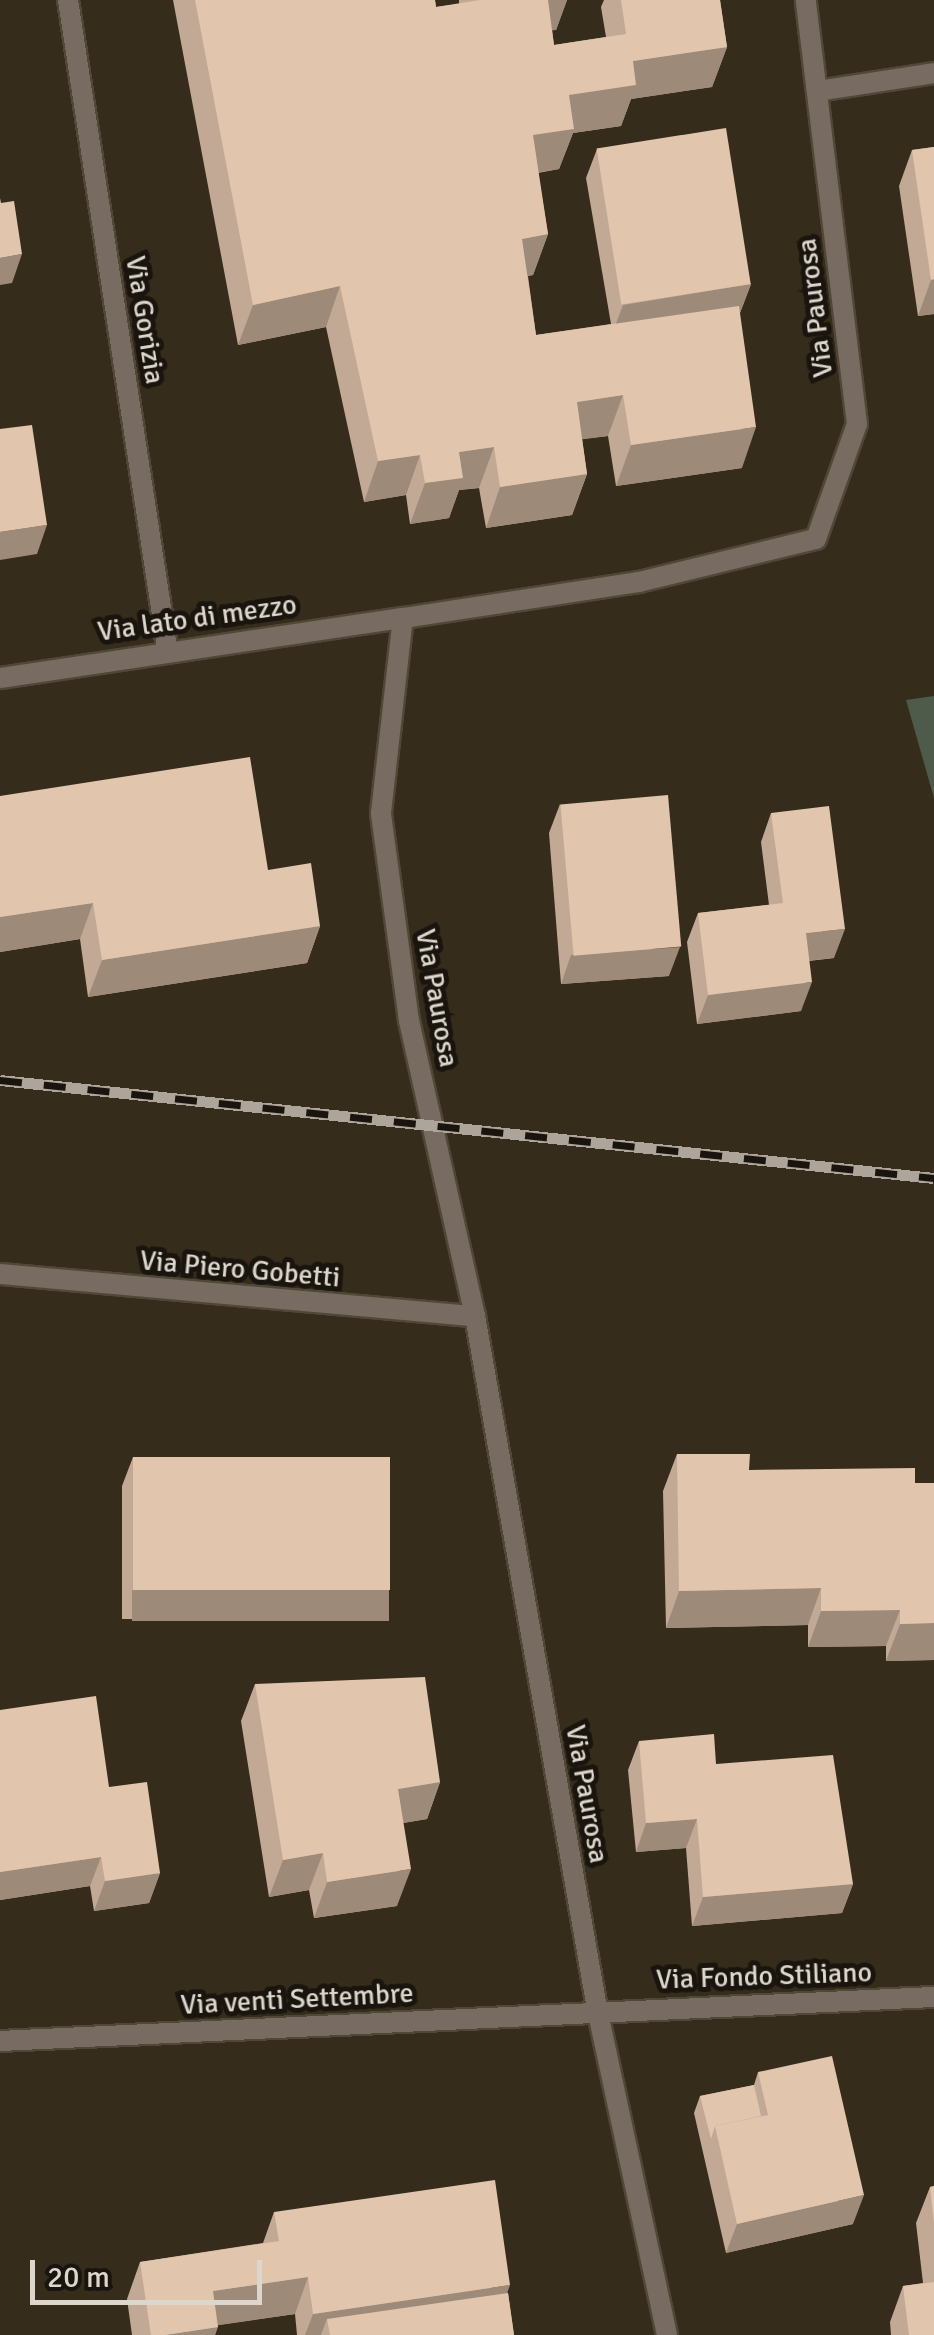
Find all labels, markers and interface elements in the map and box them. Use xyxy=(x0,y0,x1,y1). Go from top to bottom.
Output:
street label: Via Paurosa xyxy=(790,237,840,379)
street label: Via Gorizia xyxy=(118,254,172,386)
street label: Via lato di mezzo xyxy=(95,587,299,649)
street label: Via Paurosa xyxy=(408,926,466,1070)
street label: Via Piero Gobetti xyxy=(139,1244,341,1294)
street label: Via Paurosa xyxy=(558,1722,616,1866)
street label: Via Fondo Stiliano xyxy=(655,1955,873,1997)
street label: Via venti Settembre xyxy=(180,1976,414,2022)
scale bar xyxy=(35,2240,268,2302)
text: 20 m xyxy=(47,2259,110,2296)

